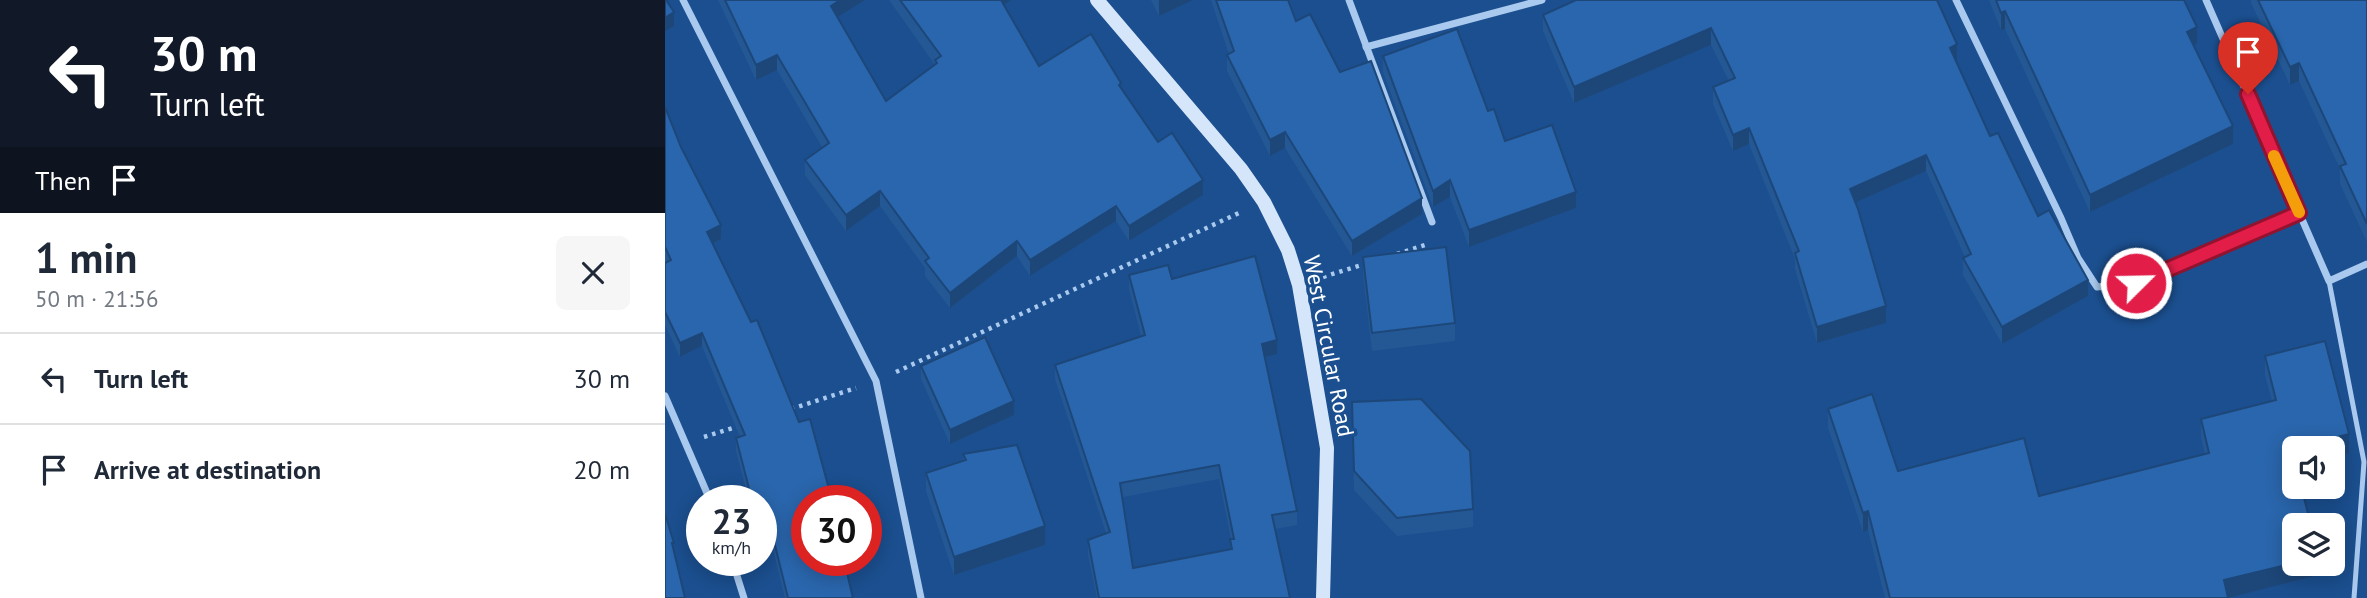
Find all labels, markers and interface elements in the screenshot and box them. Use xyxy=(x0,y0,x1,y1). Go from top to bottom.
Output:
text: 30 m xyxy=(150,21,257,85)
pin xyxy=(2218,22,2278,94)
icon: left xyxy=(35,28,126,119)
icon: arrive xyxy=(2229,33,2267,71)
text: Turn left xyxy=(150,83,265,125)
icon: arrive xyxy=(105,161,143,199)
text: Then xyxy=(35,164,91,197)
text: 1 min xyxy=(35,230,137,285)
button: close xyxy=(556,236,630,310)
position arrow xyxy=(2099,246,2173,320)
street label: West Circular Road xyxy=(1298,253,1361,439)
text: 50 m · 21:56 xyxy=(35,284,159,313)
icon: left xyxy=(35,360,73,398)
text: Turn left xyxy=(94,362,188,395)
text: 30 m xyxy=(574,362,630,395)
map controls xyxy=(2282,436,2345,576)
button: sound xyxy=(2282,436,2345,499)
icon: arrive xyxy=(35,451,73,489)
text: Arrive at destination xyxy=(94,453,321,486)
text: 20 m xyxy=(574,453,630,486)
speed limit sign: 30 xyxy=(791,485,882,576)
text: 23 xyxy=(712,498,751,544)
button: layers xyxy=(2282,513,2345,576)
text: km/h xyxy=(712,536,751,559)

